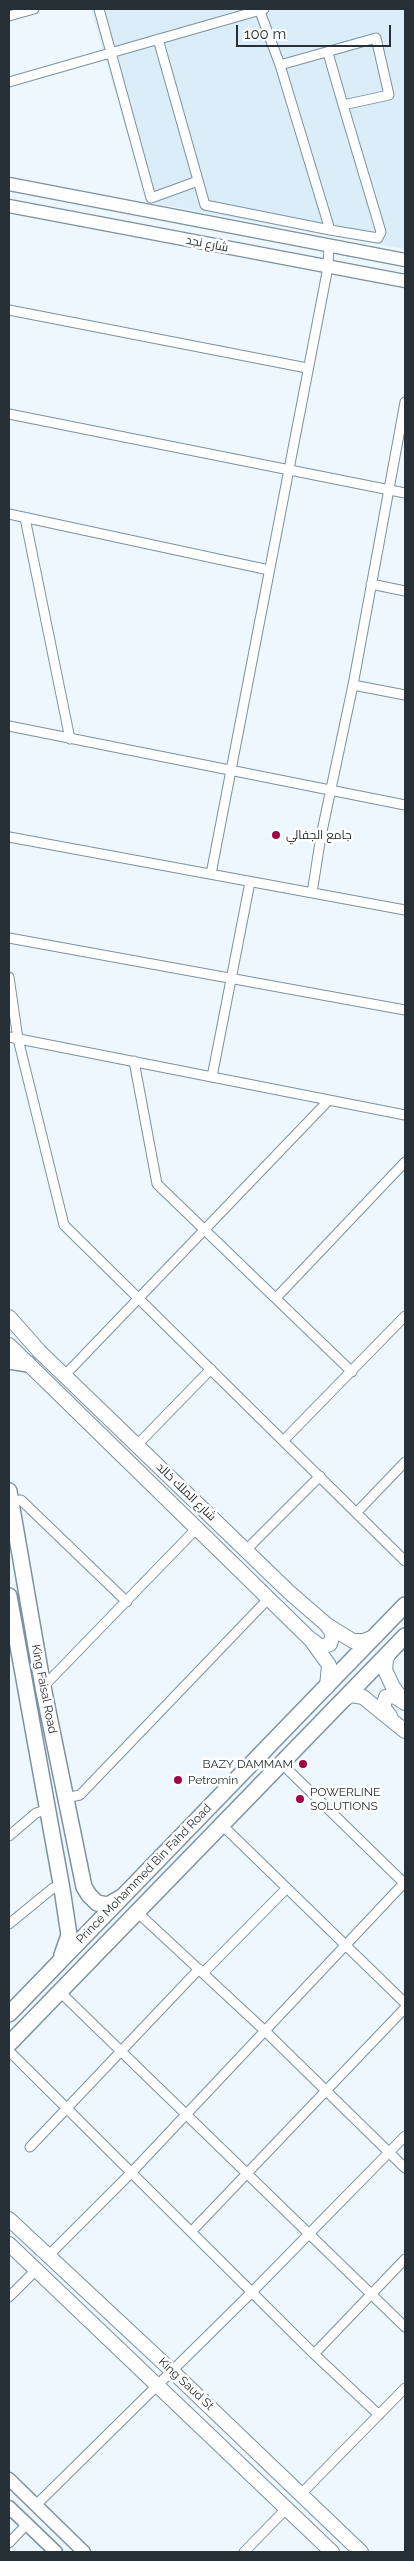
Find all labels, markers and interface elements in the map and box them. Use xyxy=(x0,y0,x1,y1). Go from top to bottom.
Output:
scale bar xyxy=(239,15,394,47)
text: 100 m xyxy=(244,25,286,43)
street label: شارع نجد xyxy=(184,233,230,255)
place label: جامع الجفالي xyxy=(286,828,352,842)
marker: جامع الجفالي xyxy=(270,829,282,841)
street label: شارع الملك خالد xyxy=(153,1460,219,1524)
street label: King Faisal Road xyxy=(28,1643,60,1735)
place label: BAZY DAMMAM xyxy=(203,1757,293,1771)
marker: BAZY DAMMAM xyxy=(297,1758,309,1770)
place label: Petromin xyxy=(188,1773,238,1787)
marker: Petromin xyxy=(172,1774,184,1786)
place label: POWERLINE SOLUTIONS xyxy=(310,1785,380,1813)
marker: POWERLINE SOLUTIONS xyxy=(294,1793,306,1805)
street label: Prince Mohammed Bin Fahd Road xyxy=(73,1801,215,1947)
street label: King Saud St xyxy=(155,2355,217,2413)

